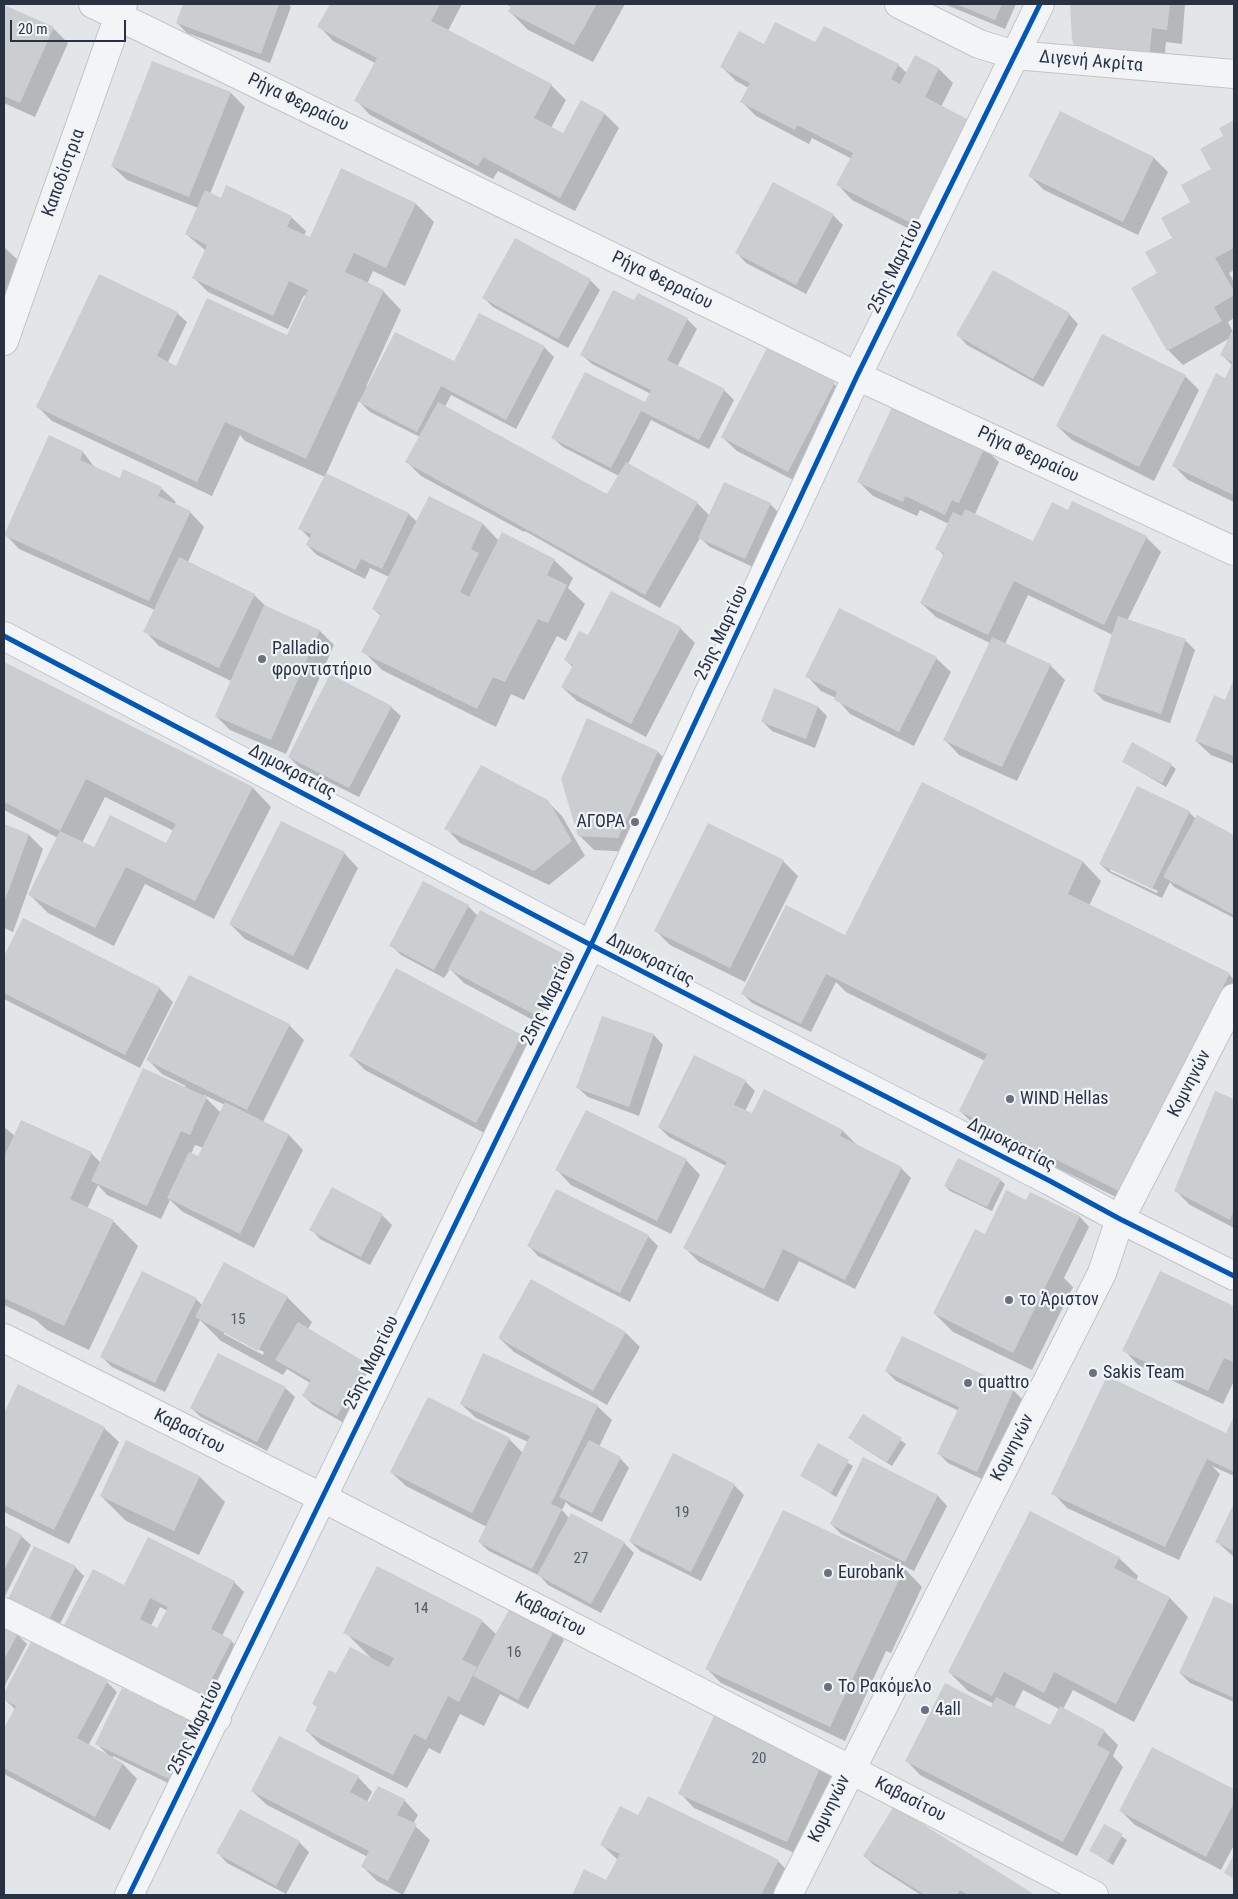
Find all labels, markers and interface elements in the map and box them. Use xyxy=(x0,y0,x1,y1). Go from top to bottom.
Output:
scale bar xyxy=(12,10,129,42)
text: 20 m xyxy=(18,20,48,38)
street label: Διγενή Ακρίτα xyxy=(1038,47,1144,77)
street label: Ρήγα Φερραίου xyxy=(244,69,352,137)
street label: Καποδίστρια xyxy=(38,126,90,220)
street label: 25ης Μαρτίου xyxy=(864,216,928,318)
street label: Ρήγα Φερραίου xyxy=(608,247,716,315)
street label: Ρήγα Φερραίου xyxy=(974,422,1082,488)
street label: 25ης Μαρτίου xyxy=(691,582,753,684)
place label: Palladio φροντιστήριο xyxy=(272,638,372,681)
marker: Palladio φροντιστήριο xyxy=(256,653,268,665)
street label: Δημοκρατίας xyxy=(245,740,339,804)
place label: ΑΓΟΡΑ xyxy=(576,811,625,833)
marker: ΑΓΟΡΑ xyxy=(629,816,641,828)
street label: Δημοκρατίας xyxy=(602,929,698,991)
street label: 25ης Μαρτίου xyxy=(517,948,581,1050)
street label: Κομνηνών xyxy=(1164,1047,1216,1121)
place label: WIND Hellas xyxy=(1020,1088,1108,1110)
marker: WIND Hellas xyxy=(1004,1093,1016,1105)
street label: Δημοκρατίας xyxy=(963,1114,1059,1176)
place label: το Άριστον xyxy=(1019,1289,1099,1311)
marker: το Άριστον xyxy=(1003,1294,1015,1306)
house number: 15 xyxy=(231,1311,245,1329)
street label: 25ης Μαρτίου xyxy=(340,1312,404,1414)
place label: Sakis Team xyxy=(1103,1362,1185,1384)
marker: Sakis Team xyxy=(1087,1367,1099,1379)
place label: quattro xyxy=(978,1372,1029,1394)
marker: quattro xyxy=(962,1377,974,1389)
street label: Καβασίτου xyxy=(150,1405,228,1459)
street label: Κομνηνών xyxy=(987,1411,1039,1485)
house number: 19 xyxy=(675,1504,689,1522)
house number: 27 xyxy=(574,1550,588,1568)
place label: Eurobank xyxy=(838,1562,904,1584)
marker: Eurobank xyxy=(822,1567,834,1579)
street label: Καβασίτου xyxy=(511,1588,589,1642)
house number: 14 xyxy=(414,1600,428,1618)
house number: 16 xyxy=(507,1644,521,1662)
place label: Το Ρακόμελο xyxy=(838,1676,932,1698)
street label: 25ης Μαρτίου xyxy=(164,1677,228,1779)
marker: Το Ρακόμελο xyxy=(822,1681,834,1693)
place label: 4all xyxy=(935,1699,961,1721)
marker: 4all xyxy=(919,1704,931,1716)
house number: 20 xyxy=(752,1750,766,1768)
street label: Κομνηνών xyxy=(804,1772,856,1846)
street label: Καβασίτου xyxy=(871,1773,949,1827)

